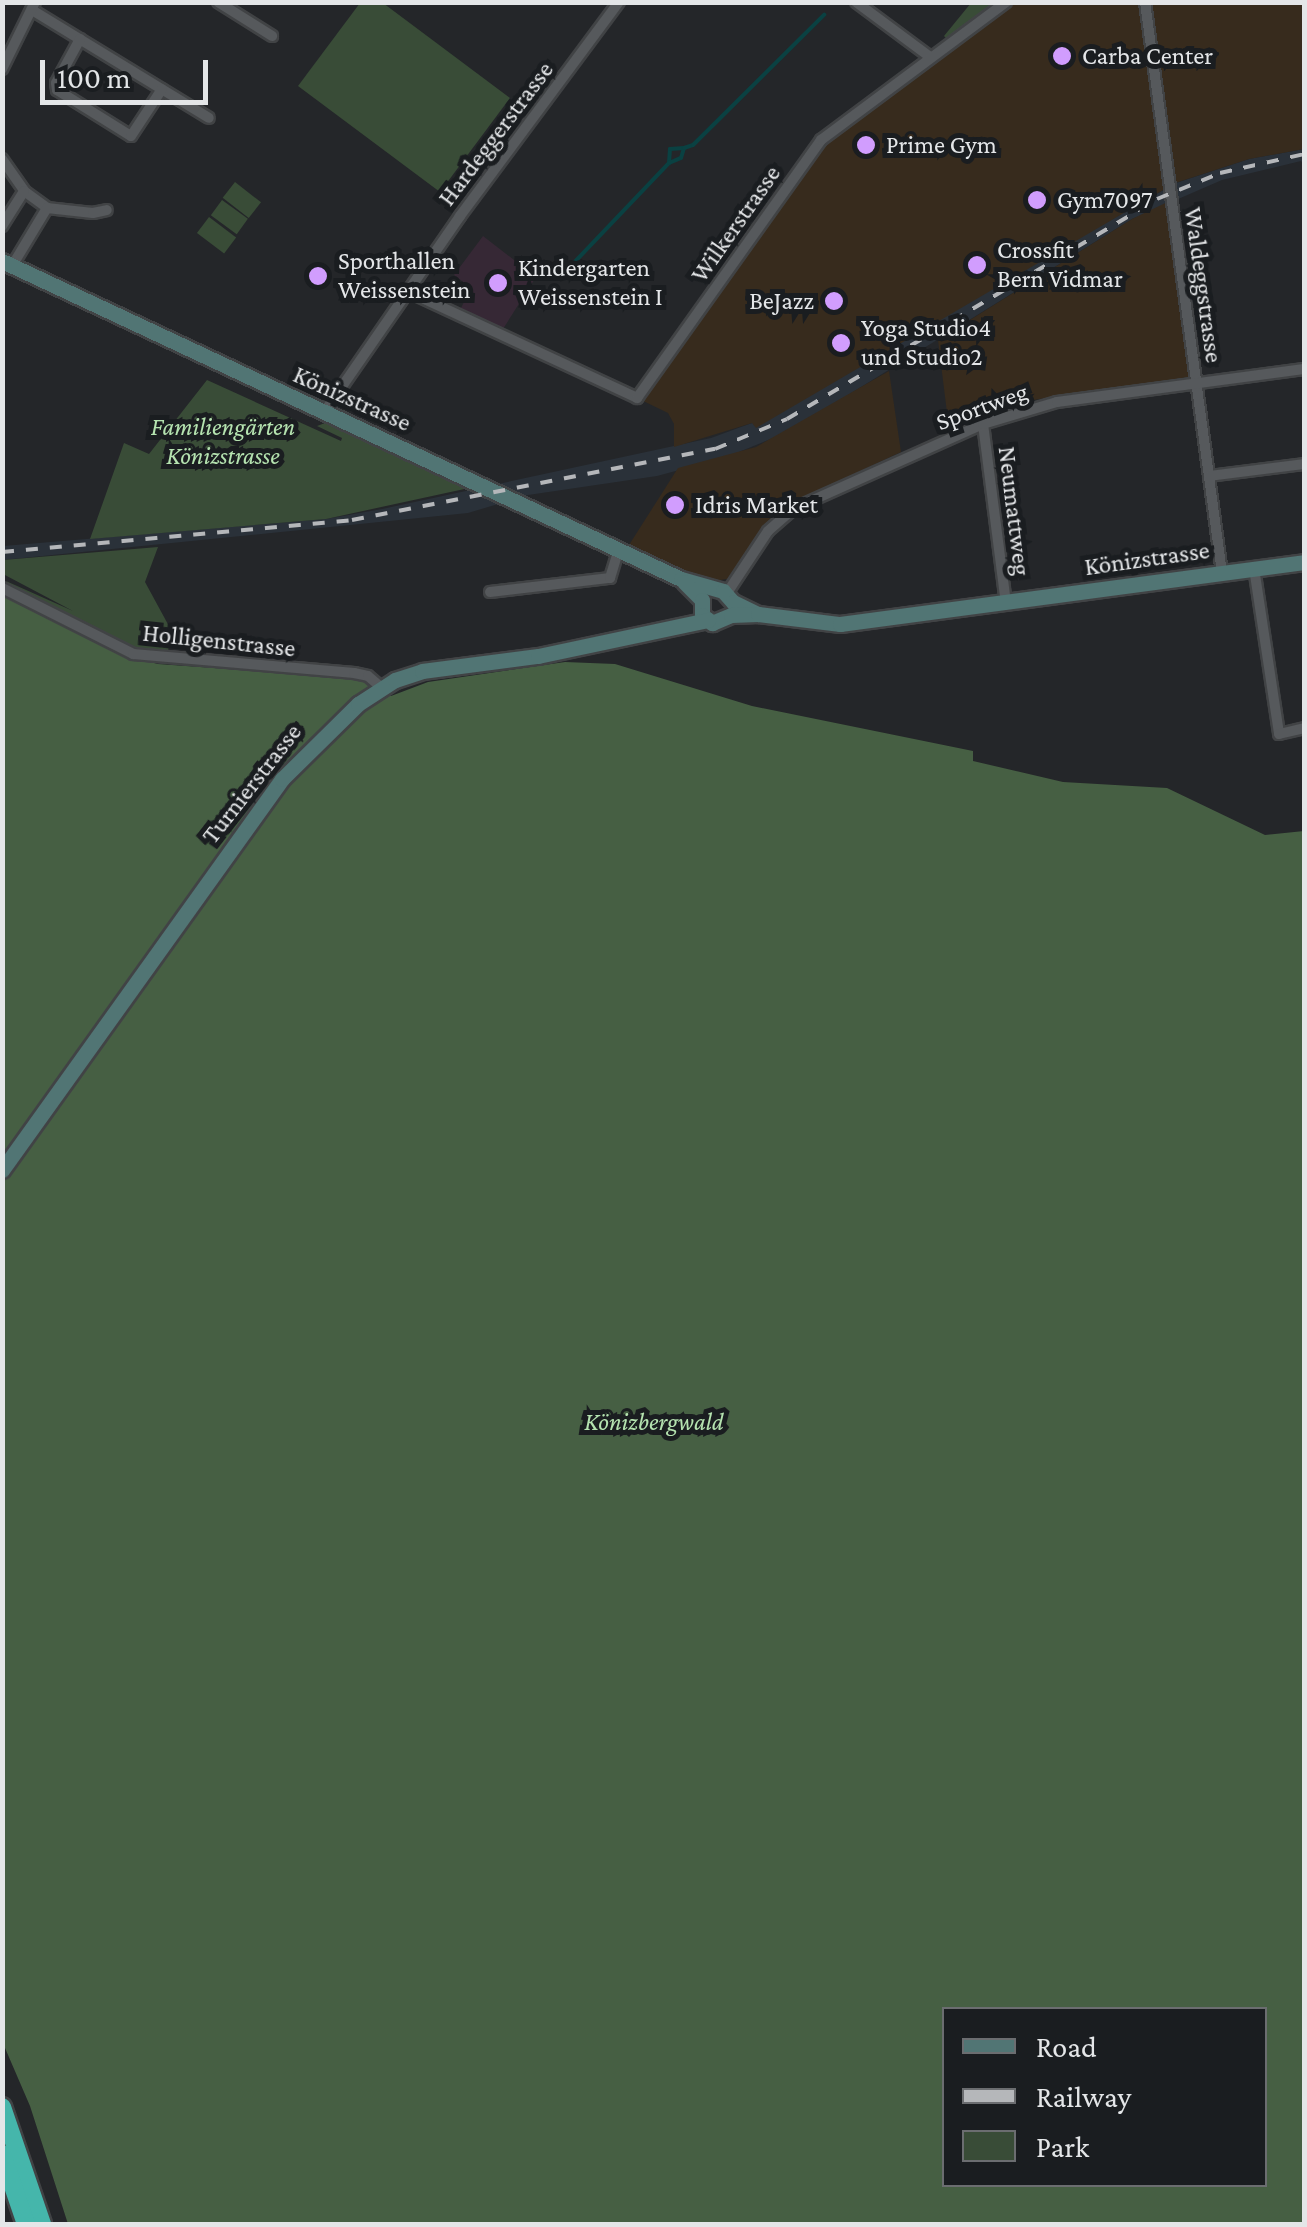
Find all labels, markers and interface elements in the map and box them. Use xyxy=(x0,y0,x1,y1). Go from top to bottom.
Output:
scale bar xyxy=(45,40,212,102)
place label: Carba Center xyxy=(1082,41,1213,71)
marker: Carba Center xyxy=(1051,45,1073,67)
street label: Hardeggerstrasse xyxy=(432,56,560,212)
text: 100 m xyxy=(57,61,131,94)
place label: Prime Gym xyxy=(886,130,997,160)
marker: Prime Gym xyxy=(855,134,877,156)
street label: Wilkerstrasse xyxy=(685,160,787,288)
place label: Gym7097 xyxy=(1057,185,1153,215)
marker: Gym7097 xyxy=(1026,189,1048,211)
street label: Waldeggstrasse xyxy=(1177,205,1229,365)
place label: Crossfit Bern Vidmar xyxy=(997,236,1123,295)
place label: Sporthallen Weissenstein xyxy=(338,247,470,306)
place label: Kindergarten Weissenstein I xyxy=(518,254,663,313)
marker: Crossfit Bern Vidmar xyxy=(966,254,988,276)
marker: Sporthallen Weissenstein xyxy=(307,265,329,287)
marker: Kindergarten Weissenstein I xyxy=(487,272,509,294)
place label: BeJazz xyxy=(749,286,814,316)
marker: BeJazz xyxy=(823,290,845,312)
place label: Yoga Studio4 und Studio2 xyxy=(861,314,991,373)
marker: Yoga Studio4 und Studio2 xyxy=(830,332,852,354)
street label: Könizstrasse xyxy=(288,360,416,438)
street label: Sportweg xyxy=(932,377,1032,437)
park label: Familiengärten Könizstrasse xyxy=(151,413,295,472)
street label: Neumattweg xyxy=(991,445,1037,577)
place label: Idris Market xyxy=(695,490,818,520)
marker: Idris Market xyxy=(664,494,686,516)
street label: Könizstrasse xyxy=(1083,535,1211,583)
street label: Holligenstrasse xyxy=(141,618,297,664)
street label: Turnierstrasse xyxy=(196,718,308,850)
park label: Könizbergwald xyxy=(584,1407,724,1437)
legend xyxy=(942,2007,1267,2187)
text: Road xyxy=(1036,2030,1097,2063)
text: Railway xyxy=(1036,2080,1131,2113)
text: Park xyxy=(1036,2130,1089,2163)

